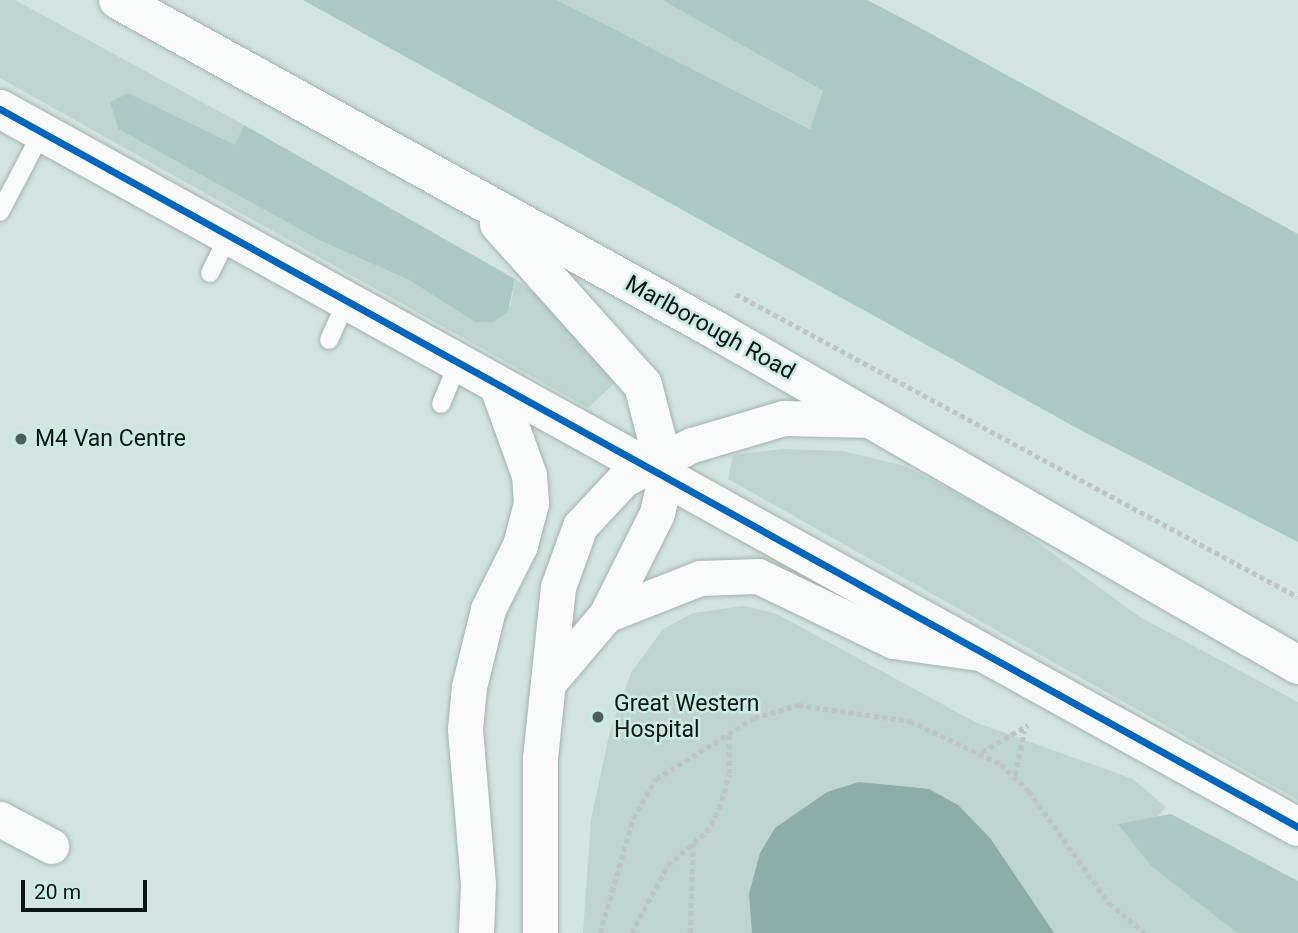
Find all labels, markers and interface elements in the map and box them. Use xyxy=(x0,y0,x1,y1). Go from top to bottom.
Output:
street label: Marlborough Road xyxy=(620,270,800,386)
place label: M4 Van Centre xyxy=(35,425,186,453)
marker: M4 Van Centre xyxy=(13,431,29,447)
place label: Great Western Hospital xyxy=(614,690,760,744)
marker: Great Western Hospital xyxy=(588,707,608,727)
scale bar xyxy=(24,866,150,910)
text: 20 m xyxy=(34,880,81,904)

